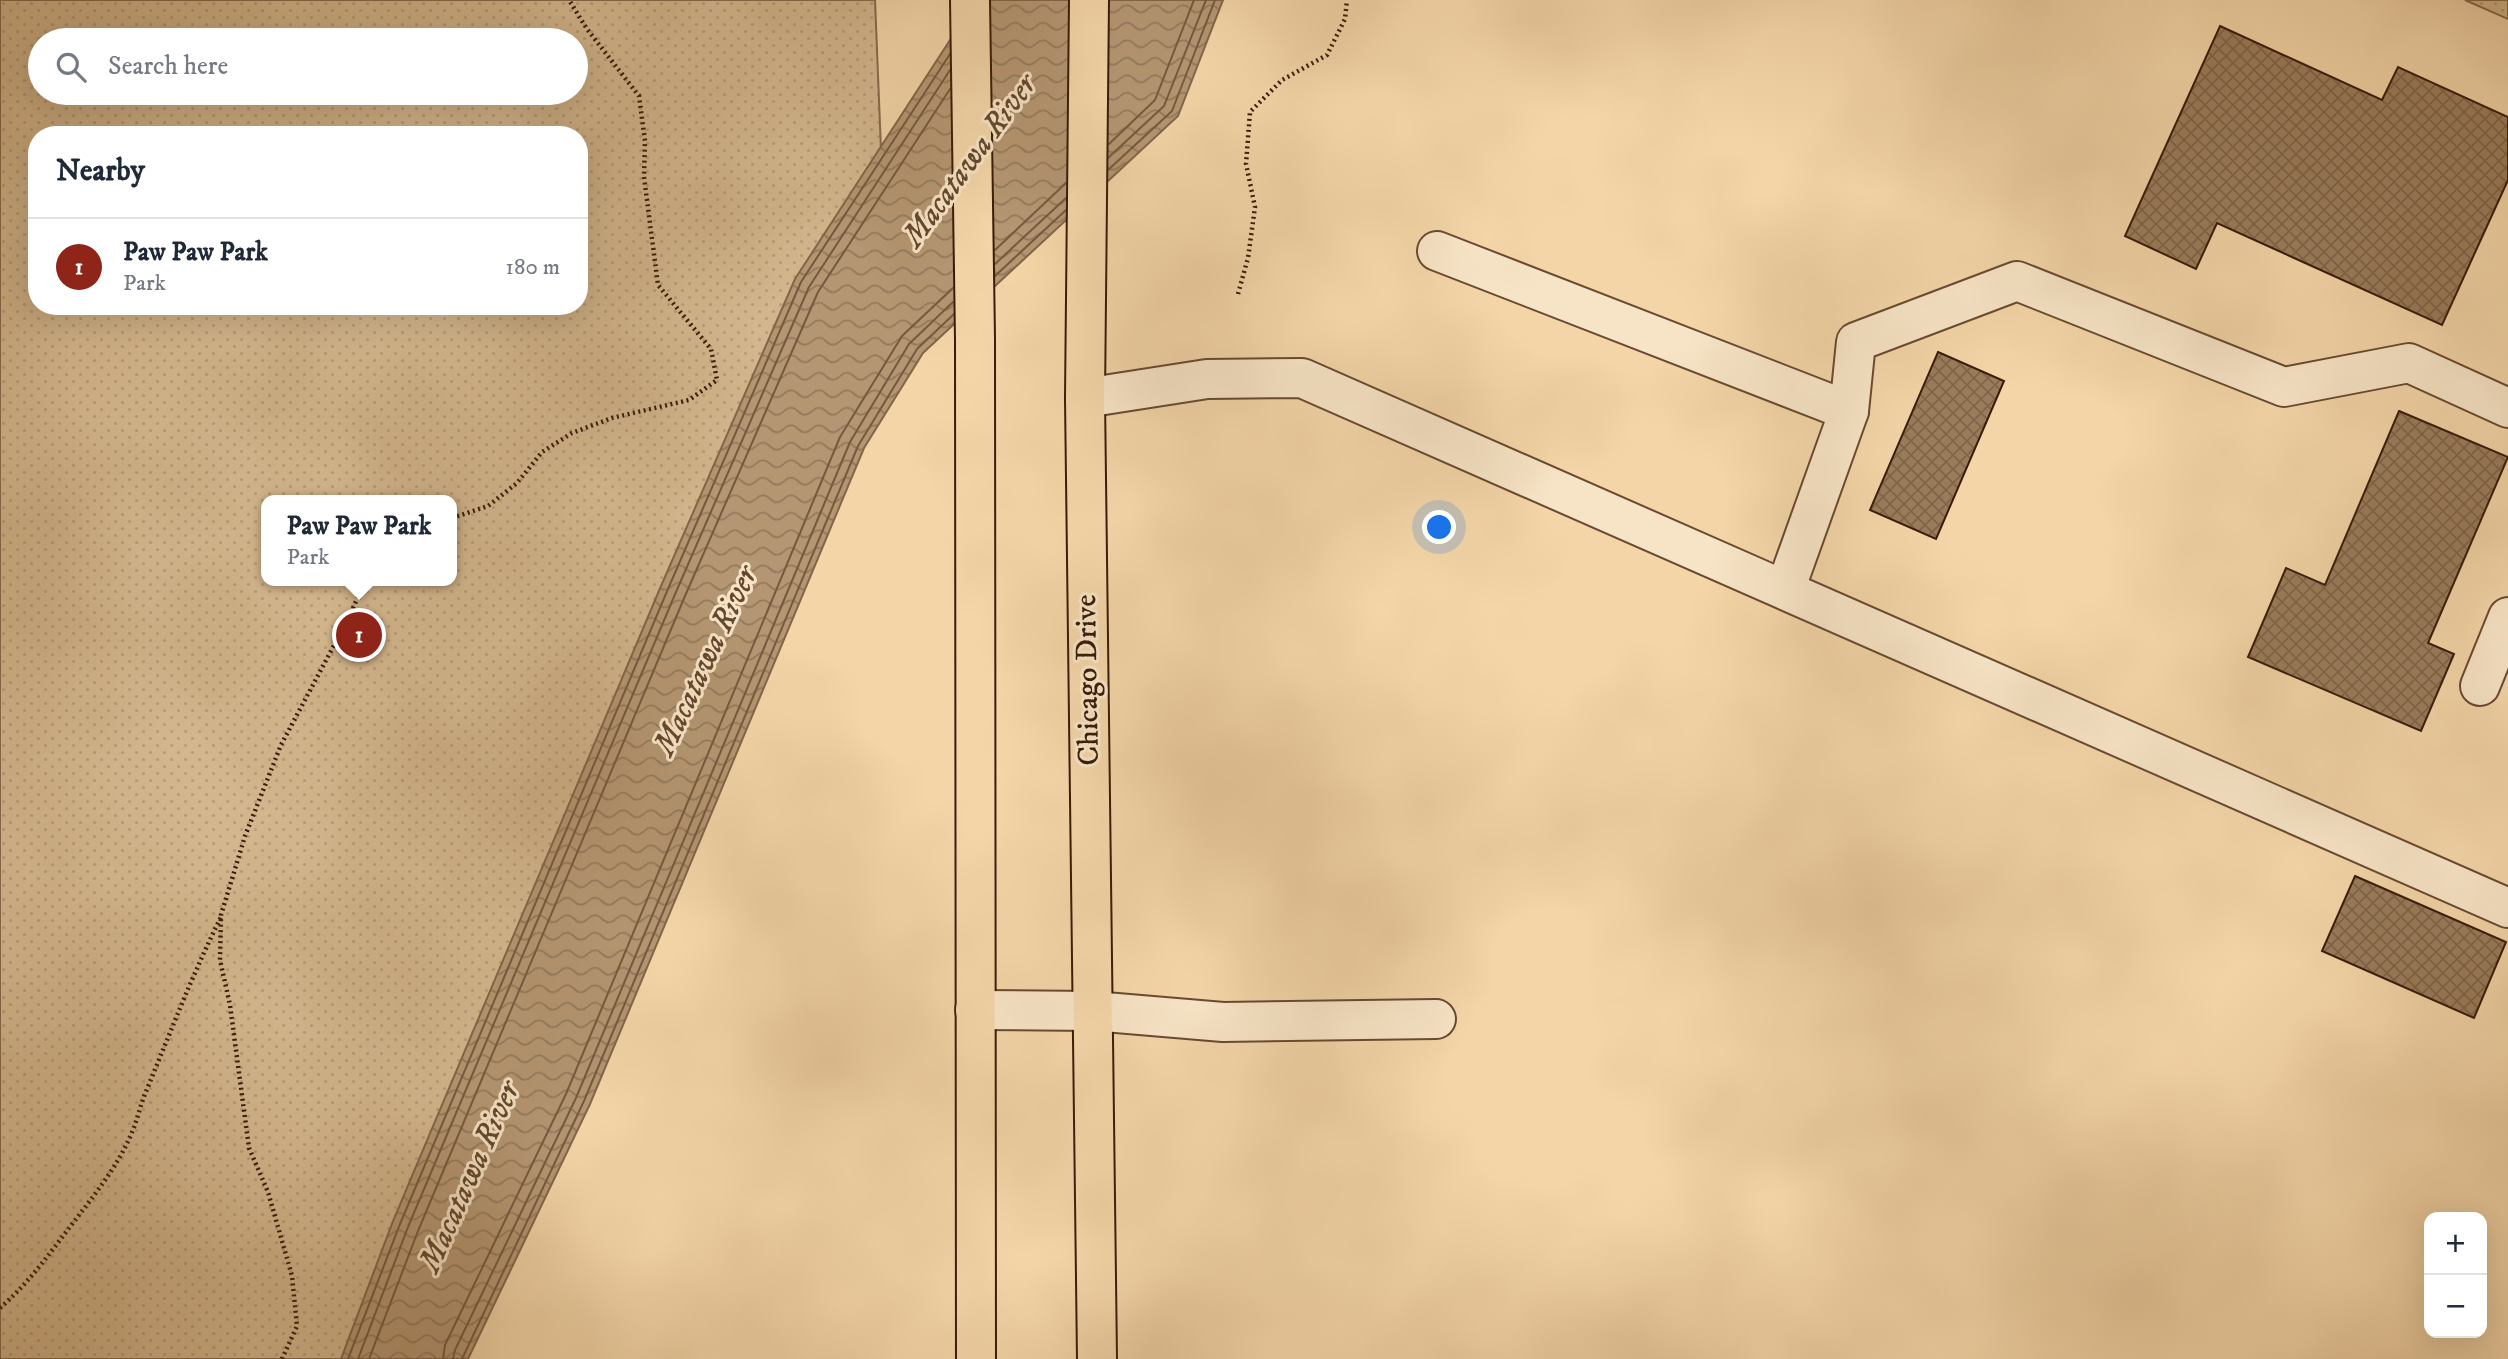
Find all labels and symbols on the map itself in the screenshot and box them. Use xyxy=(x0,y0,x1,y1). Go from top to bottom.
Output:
water label: Macatawa River xyxy=(893,65,1048,257)
your location xyxy=(1422,510,1456,544)
water label: Macatawa River xyxy=(644,558,768,764)
street label: Chicago Drive xyxy=(1068,594,1108,766)
pin: 1 xyxy=(336,609,382,661)
water label: Macatawa River xyxy=(409,1073,531,1280)

